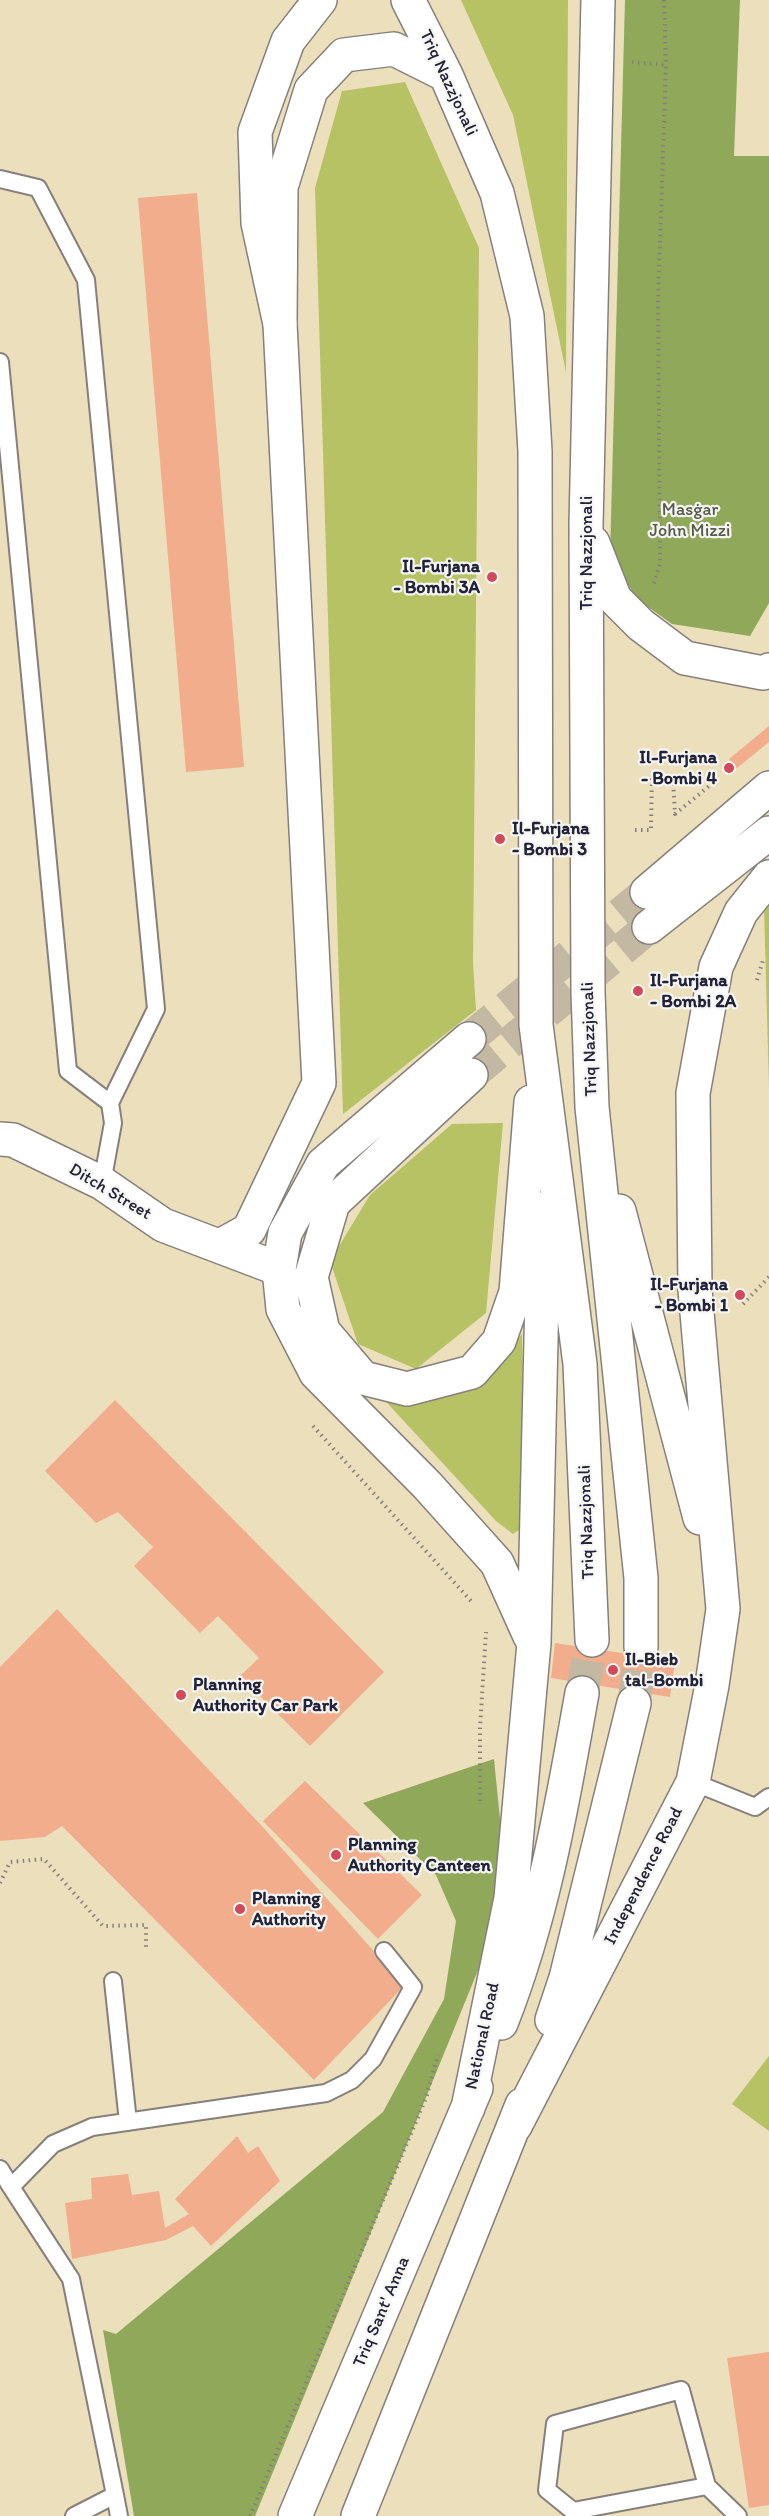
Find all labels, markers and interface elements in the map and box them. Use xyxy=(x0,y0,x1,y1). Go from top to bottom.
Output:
street label: Triq Nazzjonali xyxy=(414,26,482,140)
street label: Triq Nazzjonali xyxy=(576,496,598,610)
park label: Masġar John Mizzi xyxy=(650,499,730,542)
place label: Il-Furjana - Bombi 3A xyxy=(393,556,480,598)
marker: Il-Furjana - Bombi 3A xyxy=(485,570,499,584)
place label: Il-Furjana - Bombi 4 xyxy=(639,747,717,789)
marker: Il-Furjana - Bombi 4 xyxy=(722,761,736,775)
place label: Il-Furjana - Bombi 3 xyxy=(512,818,590,860)
marker: Il-Furjana - Bombi 3 xyxy=(493,832,507,846)
place label: Il-Furjana - Bombi 2A xyxy=(650,970,736,1012)
street label: Triq Nazzjonali xyxy=(577,981,603,1097)
marker: Il-Furjana - Bombi 2A xyxy=(631,984,645,998)
street label: Ditch Street xyxy=(65,1159,155,1225)
place label: Il-Furjana - Bombi 1 xyxy=(650,1274,728,1316)
marker: Il-Furjana - Bombi 1 xyxy=(733,1288,747,1302)
street label: Triq Nazzjonali xyxy=(574,1464,600,1580)
place label: Il-Bieb tal-Bombi xyxy=(625,1649,703,1692)
marker: Il-Bieb tal-Bombi xyxy=(606,1663,620,1677)
place label: Planning Authority Car Park xyxy=(193,1674,338,1716)
marker: Planning Authority Car Park xyxy=(174,1688,188,1702)
street label: Independence Road xyxy=(600,1804,688,1948)
place label: Planning Authority Canteen xyxy=(348,1834,491,1876)
marker: Planning Authority Canteen xyxy=(329,1848,343,1862)
place label: Planning Authority xyxy=(252,1888,325,1930)
marker: Planning Authority xyxy=(233,1902,247,1916)
street label: National Road xyxy=(461,1981,505,2091)
street label: Triq Sant' Anna xyxy=(349,2253,415,2371)

